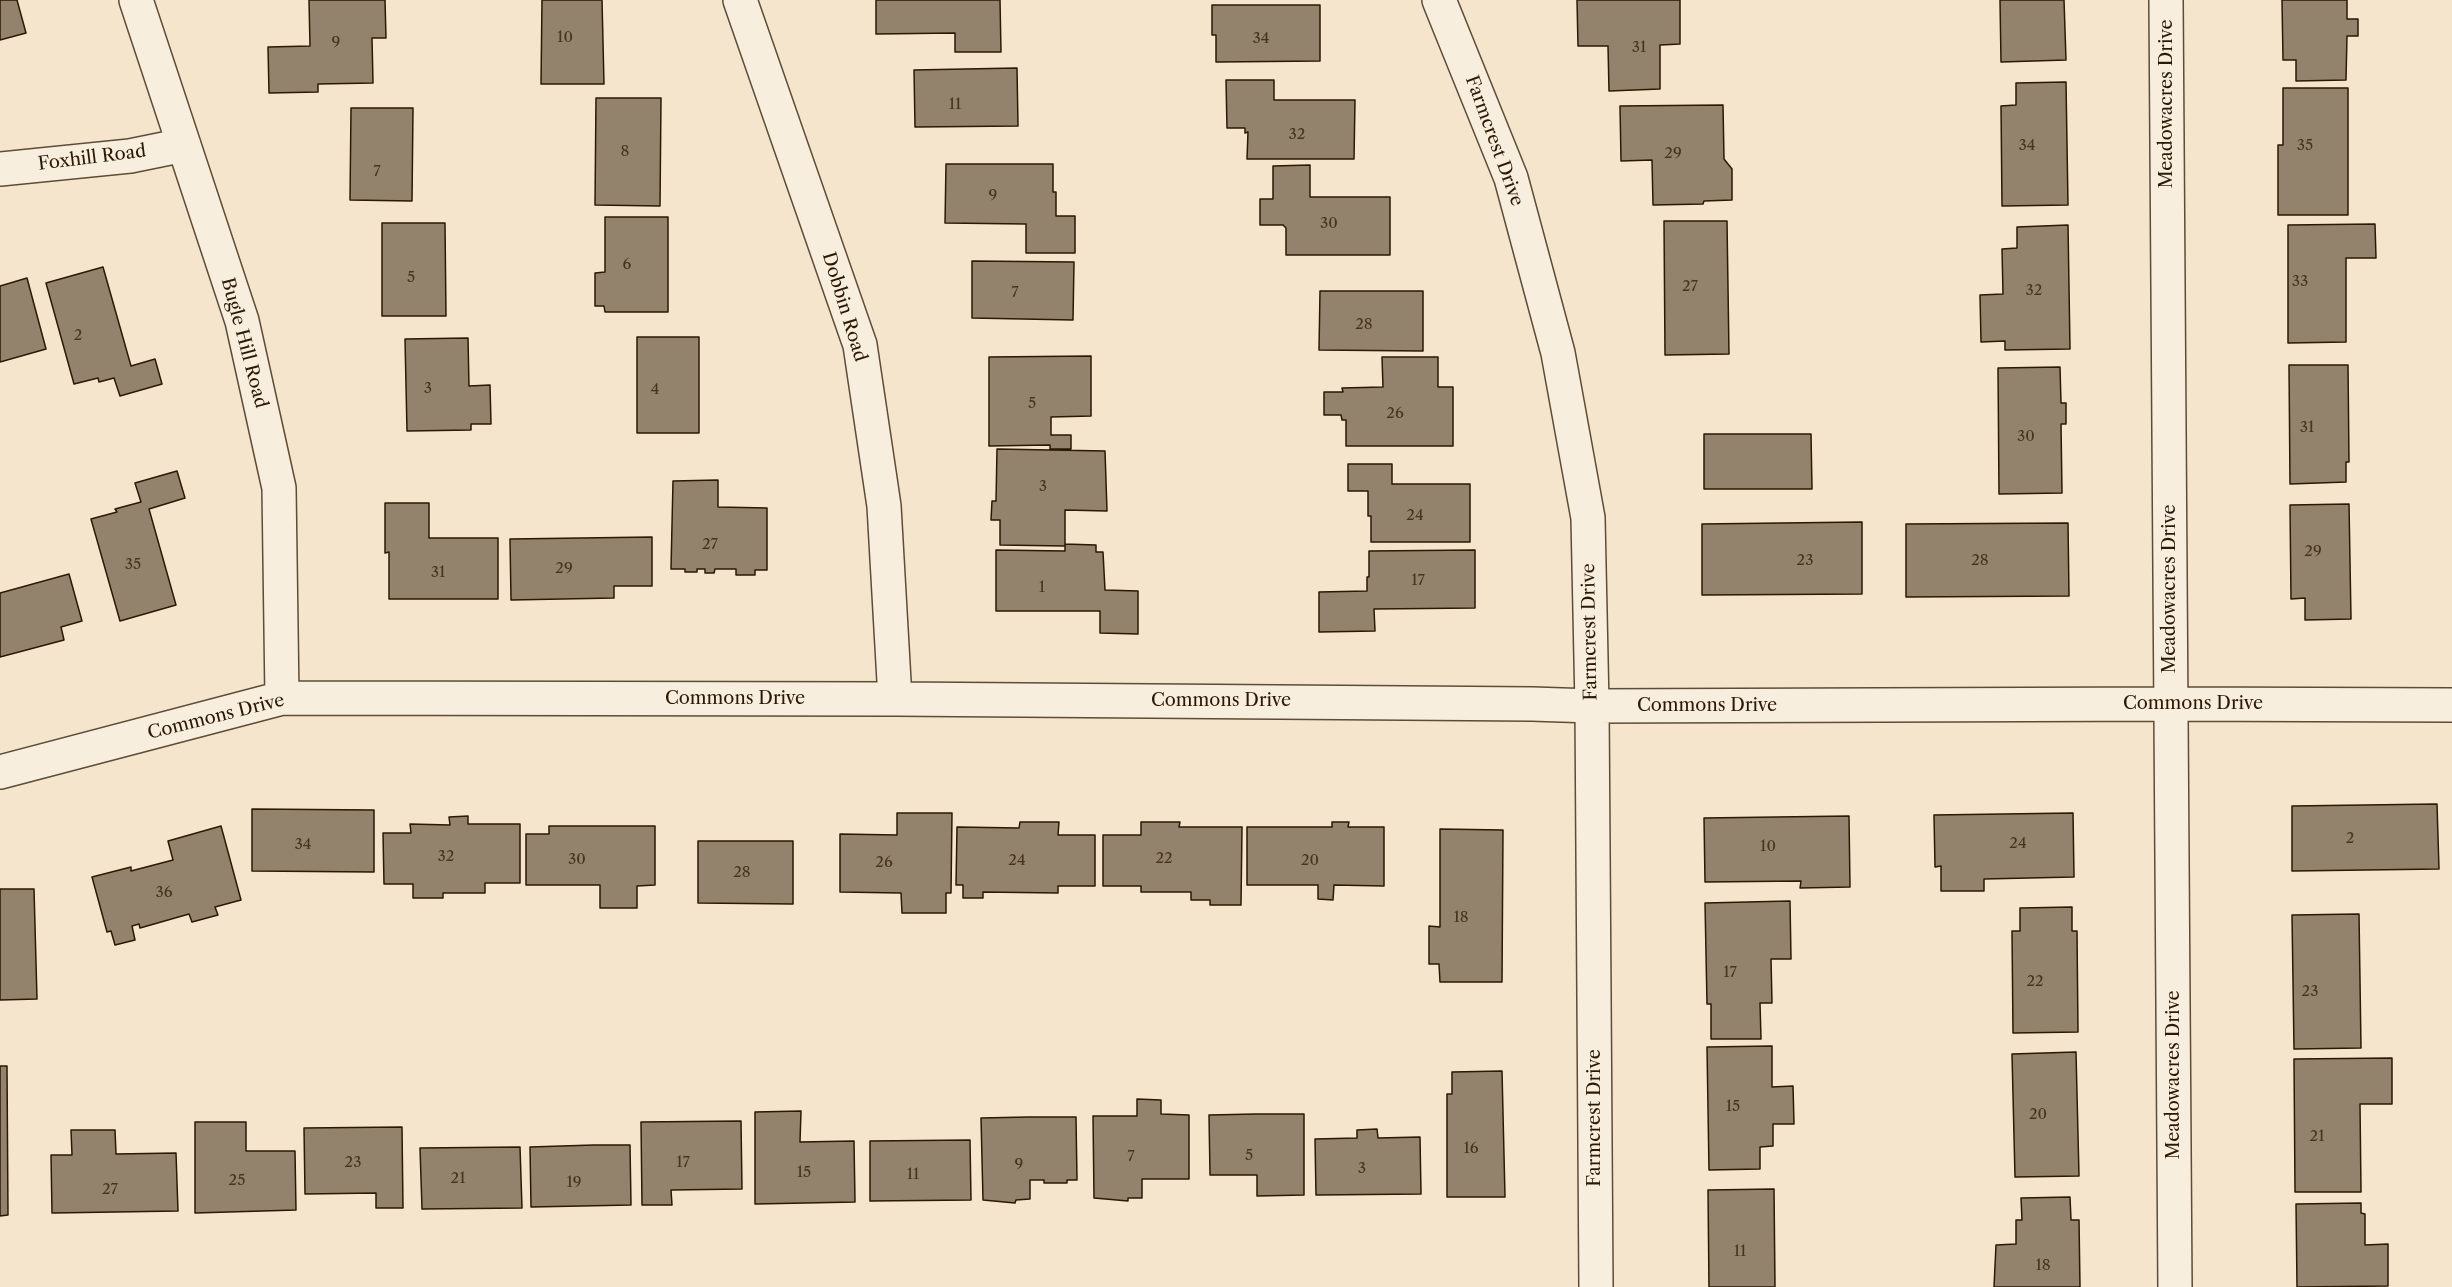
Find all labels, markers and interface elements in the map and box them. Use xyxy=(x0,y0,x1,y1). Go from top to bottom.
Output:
street label: Meadowacres Drive xyxy=(2156,20,2178,188)
house number: 10 xyxy=(557,29,573,47)
house number: 34 xyxy=(1253,30,1269,48)
house number: 9 xyxy=(332,34,340,52)
house number: 31 xyxy=(1632,39,1646,57)
street label: Farmcrest Drive xyxy=(1460,73,1528,209)
house number: 11 xyxy=(949,96,961,114)
house number: 32 xyxy=(1289,126,1305,144)
house number: 34 xyxy=(2019,137,2035,155)
house number: 35 xyxy=(2297,137,2313,155)
street label: Foxhill Road xyxy=(37,141,147,175)
house number: 8 xyxy=(621,143,629,161)
house number: 29 xyxy=(1664,145,1682,163)
house number: 7 xyxy=(373,163,381,181)
house number: 9 xyxy=(989,187,997,205)
house number: 30 xyxy=(1320,215,1338,233)
street label: Dobbin Road xyxy=(817,250,871,364)
house number: 6 xyxy=(623,256,631,274)
house number: 5 xyxy=(407,269,415,287)
house number: 33 xyxy=(2292,273,2308,291)
street label: Bugle Hill Road xyxy=(216,275,272,411)
house number: 27 xyxy=(1682,278,1698,296)
house number: 32 xyxy=(2026,282,2042,300)
house number: 7 xyxy=(1011,284,1019,302)
house number: 28 xyxy=(1355,316,1373,334)
house number: 2 xyxy=(74,327,82,345)
house number: 3 xyxy=(424,380,432,398)
house number: 4 xyxy=(651,381,659,399)
house number: 5 xyxy=(1028,395,1036,413)
house number: 26 xyxy=(1386,405,1404,423)
house number: 31 xyxy=(2300,419,2314,437)
house number: 30 xyxy=(2017,428,2035,446)
house number: 3 xyxy=(1039,478,1047,496)
street label: Meadowacres Drive xyxy=(2159,505,2181,673)
house number: 24 xyxy=(1406,507,1424,525)
house number: 27 xyxy=(702,536,718,554)
house number: 29 xyxy=(2304,543,2322,561)
house number: 23 xyxy=(1797,552,1813,570)
house number: 28 xyxy=(1971,552,1989,570)
house number: 35 xyxy=(125,556,141,574)
house number: 29 xyxy=(555,560,573,578)
street label: Farmcrest Drive xyxy=(1578,563,1602,701)
house number: 31 xyxy=(431,564,445,582)
house number: 17 xyxy=(1411,572,1425,590)
house number: 1 xyxy=(1039,579,1045,597)
street label: Commons Drive xyxy=(665,688,805,710)
street label: Commons Drive xyxy=(145,690,287,744)
street label: Commons Drive xyxy=(1151,690,1291,712)
street label: Commons Drive xyxy=(2123,693,2263,715)
street label: Commons Drive xyxy=(1637,695,1777,717)
house number: 2 xyxy=(2346,830,2354,848)
house number: 24 xyxy=(2009,835,2027,853)
house number: 34 xyxy=(295,836,311,854)
house number: 10 xyxy=(1760,838,1776,856)
house number: 32 xyxy=(438,848,454,866)
house number: 22 xyxy=(1155,850,1173,868)
house number: 30 xyxy=(568,851,586,869)
house number: 24 xyxy=(1008,852,1026,870)
house number: 20 xyxy=(1301,852,1319,870)
house number: 26 xyxy=(875,854,893,872)
house number: 28 xyxy=(733,864,751,882)
house number: 36 xyxy=(155,884,173,902)
house number: 18 xyxy=(1453,909,1469,927)
house number: 17 xyxy=(1723,964,1737,982)
house number: 22 xyxy=(2026,973,2044,991)
house number: 23 xyxy=(2302,983,2318,1001)
street label: Meadowacres Drive xyxy=(2163,991,2185,1159)
street label: Farmcrest Drive xyxy=(1584,1049,1606,1187)
house number: 15 xyxy=(1726,1098,1740,1116)
house number: 20 xyxy=(2029,1106,2047,1124)
house number: 21 xyxy=(2310,1128,2324,1146)
house number: 16 xyxy=(1463,1140,1479,1158)
house number: 5 xyxy=(1245,1147,1253,1165)
house number: 7 xyxy=(1127,1148,1135,1166)
house number: 23 xyxy=(345,1154,361,1172)
house number: 17 xyxy=(676,1154,690,1172)
house number: 9 xyxy=(1015,1156,1023,1174)
house number: 3 xyxy=(1358,1160,1366,1178)
house number: 15 xyxy=(797,1164,811,1182)
house number: 11 xyxy=(907,1166,919,1184)
house number: 21 xyxy=(451,1170,465,1188)
house number: 25 xyxy=(229,1172,245,1190)
house number: 19 xyxy=(566,1174,582,1192)
house number: 27 xyxy=(102,1181,118,1199)
house number: 11 xyxy=(1734,1243,1746,1261)
house number: 18 xyxy=(2035,1257,2051,1275)

